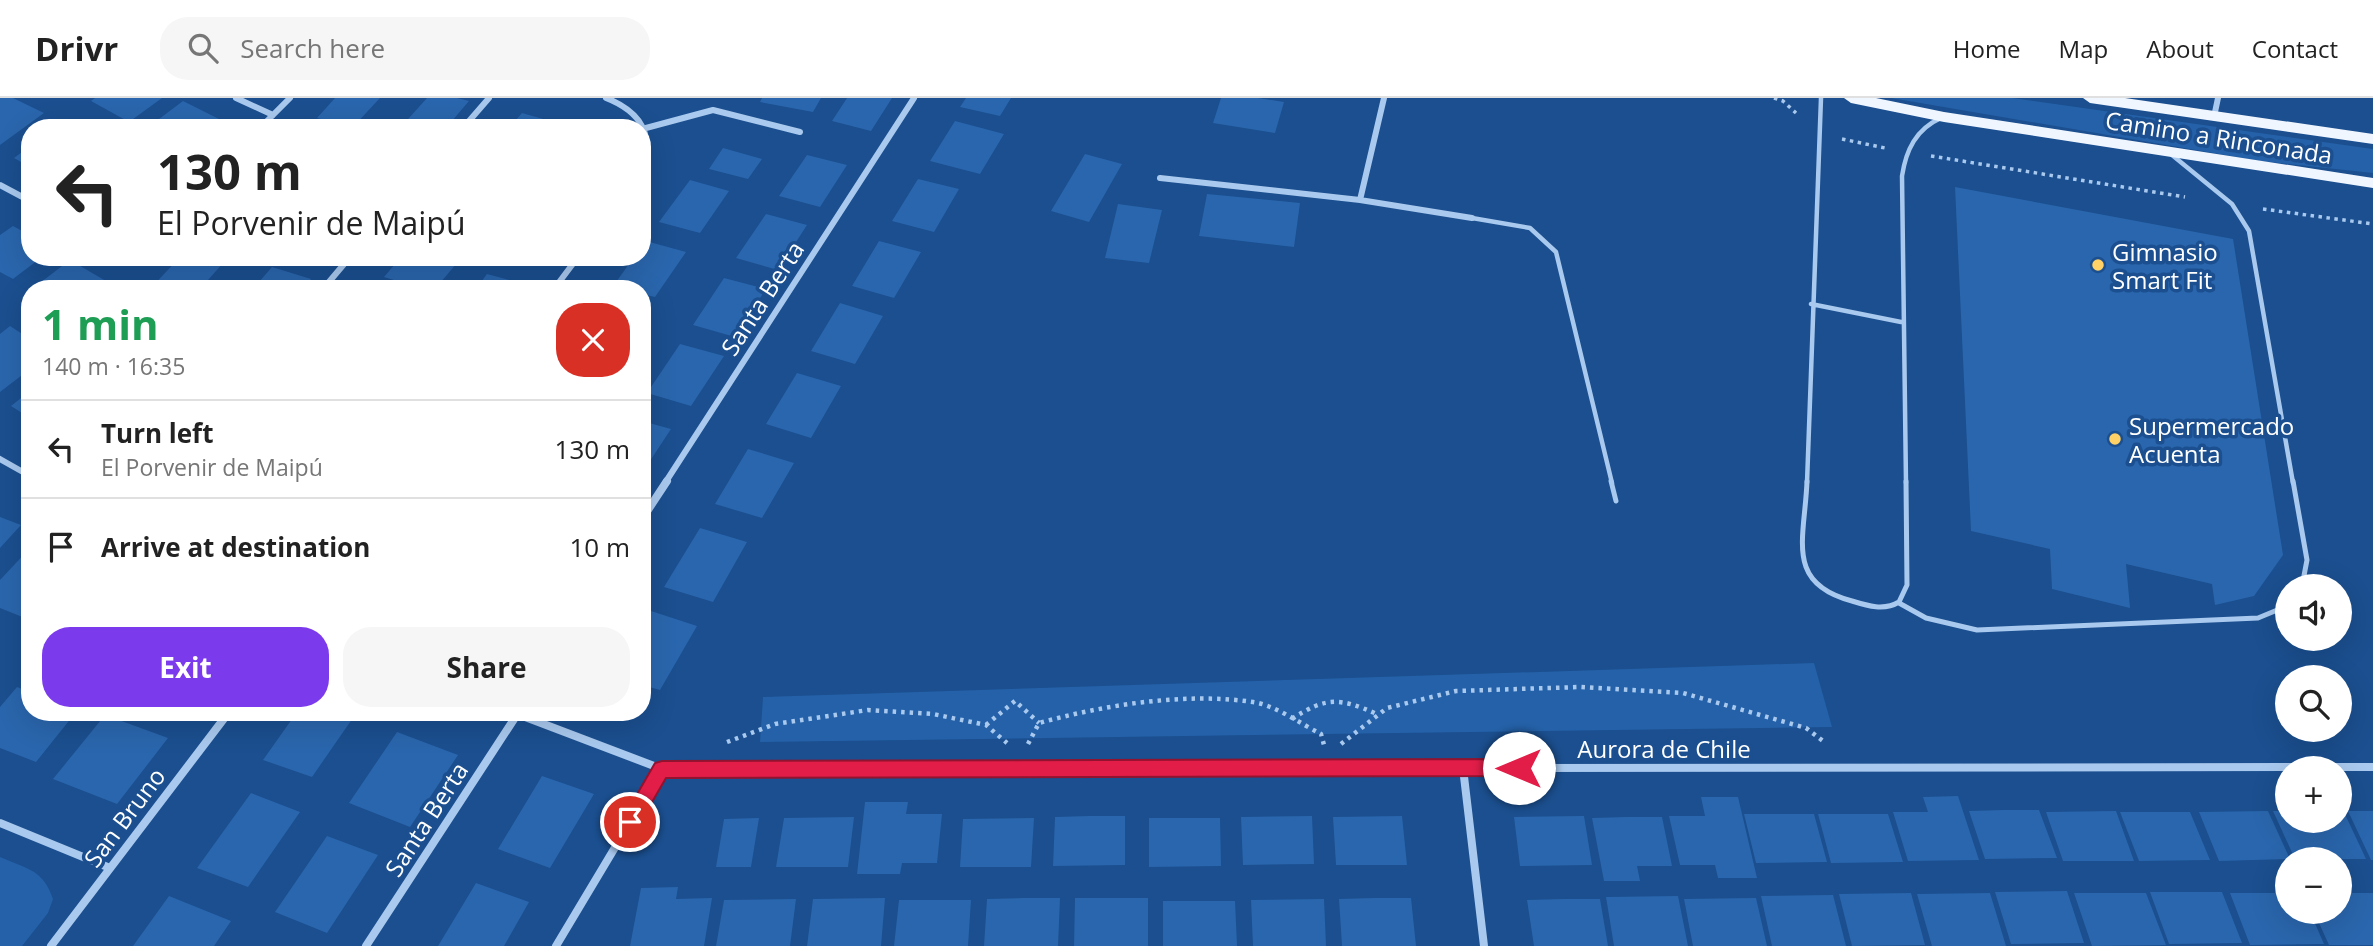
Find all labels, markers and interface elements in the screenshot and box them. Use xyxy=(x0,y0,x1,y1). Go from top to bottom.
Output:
search box xyxy=(160,17,650,80)
text: Drivr xyxy=(35,26,118,71)
icon: search xyxy=(184,29,222,67)
text: Search here xyxy=(240,30,385,66)
text: Home xyxy=(1953,32,2021,65)
text: Map xyxy=(2059,32,2108,65)
text: About xyxy=(2146,32,2214,65)
text: Contact xyxy=(2252,32,2338,65)
street label: Camino a Rinconada xyxy=(2103,103,2335,171)
text: 130 m xyxy=(157,138,302,204)
icon: left xyxy=(42,147,133,238)
text: El Porvenir de Maipú xyxy=(157,201,466,244)
street label: Santa Berta xyxy=(713,234,811,362)
place label: Gimnasio Smart Fit xyxy=(2112,235,2218,296)
marker: Gimnasio Smart Fit xyxy=(2090,257,2106,273)
text: 1 min xyxy=(42,295,159,352)
button: close xyxy=(556,303,630,377)
text: 140 m · 16:35 xyxy=(42,350,185,382)
place label: Supermercado Acuenta xyxy=(2129,409,2294,470)
text: Turn left xyxy=(101,415,213,451)
icon: left xyxy=(42,430,80,468)
text: 130 m xyxy=(555,431,630,467)
marker: Supermercado Acuenta xyxy=(2107,431,2123,447)
text: El Porvenir de Maipú xyxy=(101,451,323,483)
icon: arrive xyxy=(42,528,80,566)
text: Arrive at destination xyxy=(101,529,370,565)
text: 10 m xyxy=(569,529,630,565)
map controls xyxy=(2275,574,2352,924)
button: sound xyxy=(2275,574,2352,651)
button: Exit xyxy=(42,627,329,707)
button: Share xyxy=(343,627,630,707)
button: search xyxy=(2275,665,2352,742)
position arrow xyxy=(1482,731,1556,805)
street label: Aurora de Chile xyxy=(1577,732,1751,765)
street label: Santa Berta xyxy=(377,755,475,883)
button: + xyxy=(2275,756,2352,833)
street label: San Bruno xyxy=(76,760,172,874)
pin xyxy=(600,792,660,852)
icon: arrive xyxy=(611,803,649,841)
button: − xyxy=(2275,847,2352,924)

